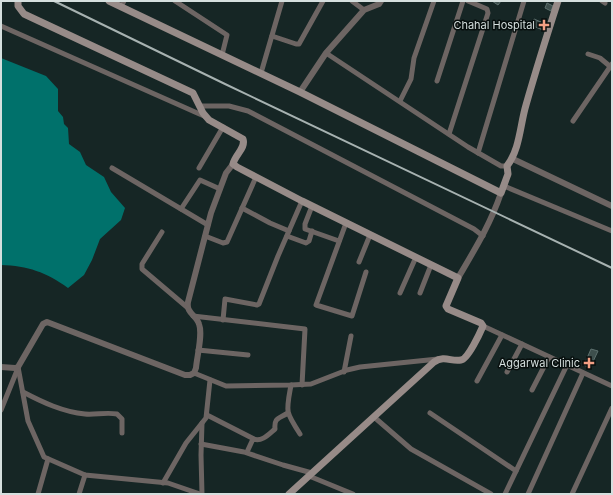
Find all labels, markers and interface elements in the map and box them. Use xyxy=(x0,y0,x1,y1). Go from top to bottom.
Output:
place label: Chahal Hospital xyxy=(453,18,535,32)
marker: Chahal Hospital xyxy=(538,19,550,31)
place label: Aggarwal Clinic xyxy=(499,356,580,370)
marker: Aggarwal Clinic xyxy=(583,357,595,369)

